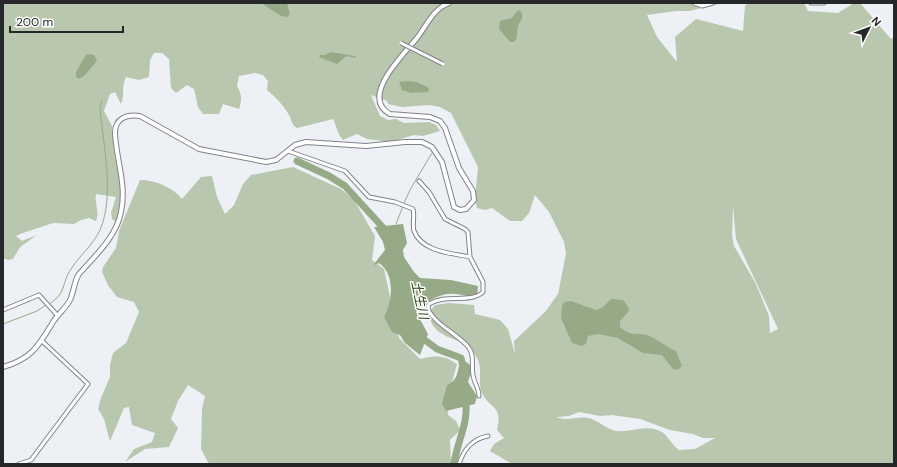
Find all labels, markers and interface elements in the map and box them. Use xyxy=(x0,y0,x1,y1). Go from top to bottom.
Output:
scale bar xyxy=(10,8,123,34)
north arrow xyxy=(849,8,889,48)
text: 200 m xyxy=(16,14,53,30)
text: N xyxy=(869,14,884,29)
water label: 土生川 xyxy=(408,279,433,323)

